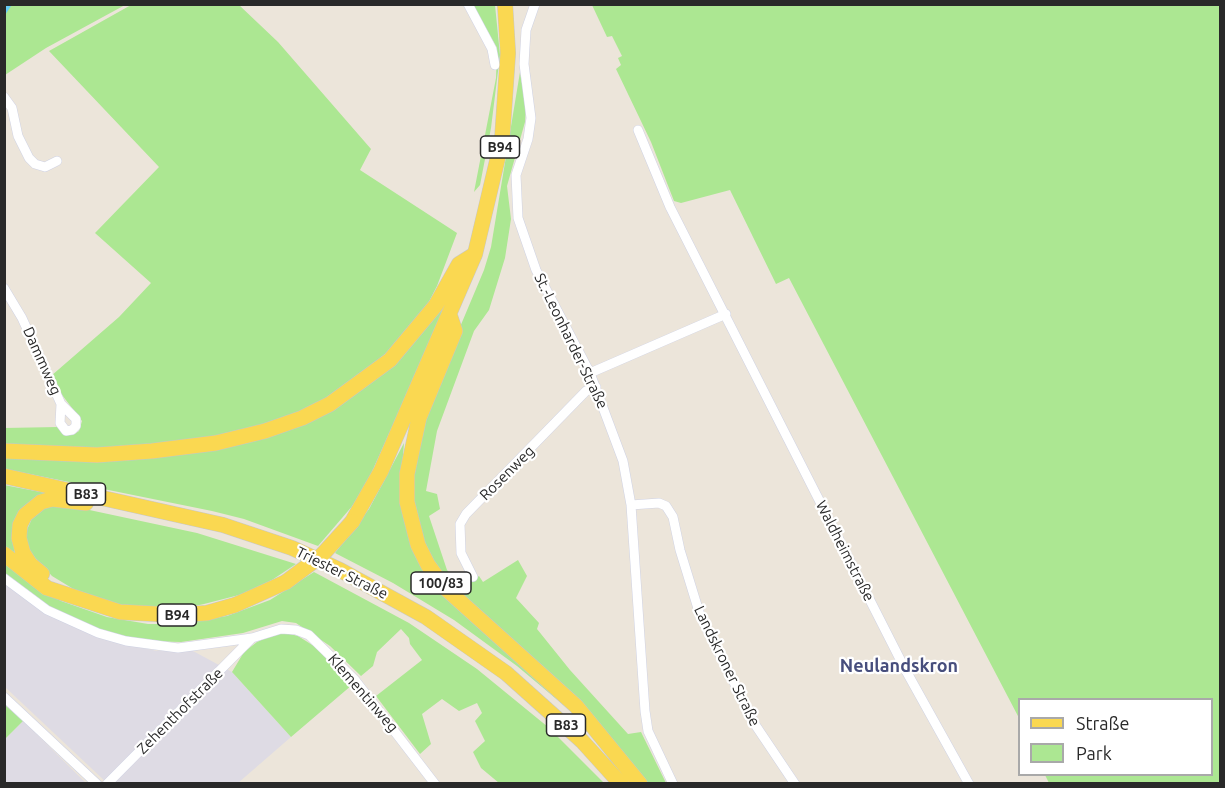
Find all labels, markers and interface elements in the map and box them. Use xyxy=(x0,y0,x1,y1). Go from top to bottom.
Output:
road number: B94 xyxy=(480,136,520,158)
street label: St.-Leonharder-Straße xyxy=(530,270,612,412)
street label: Dammweg xyxy=(19,324,65,398)
street label: Rosenweg xyxy=(476,442,538,504)
road number: B83 xyxy=(66,483,106,505)
street label: Waldheimstraße xyxy=(812,498,878,604)
street label: Triester Straße xyxy=(293,543,391,603)
road number: 100/83 xyxy=(411,572,471,594)
street label: Landskroner Straße xyxy=(690,603,764,729)
road number: B94 xyxy=(158,604,196,626)
street label: Klementinweg xyxy=(324,650,402,736)
district label: Neulandskron xyxy=(840,655,958,677)
street label: Zehenthofstraße xyxy=(133,664,227,758)
legend xyxy=(1018,698,1213,776)
text: Straße xyxy=(1076,713,1129,733)
road number: B83 xyxy=(546,714,586,736)
text: Park xyxy=(1076,743,1112,763)

